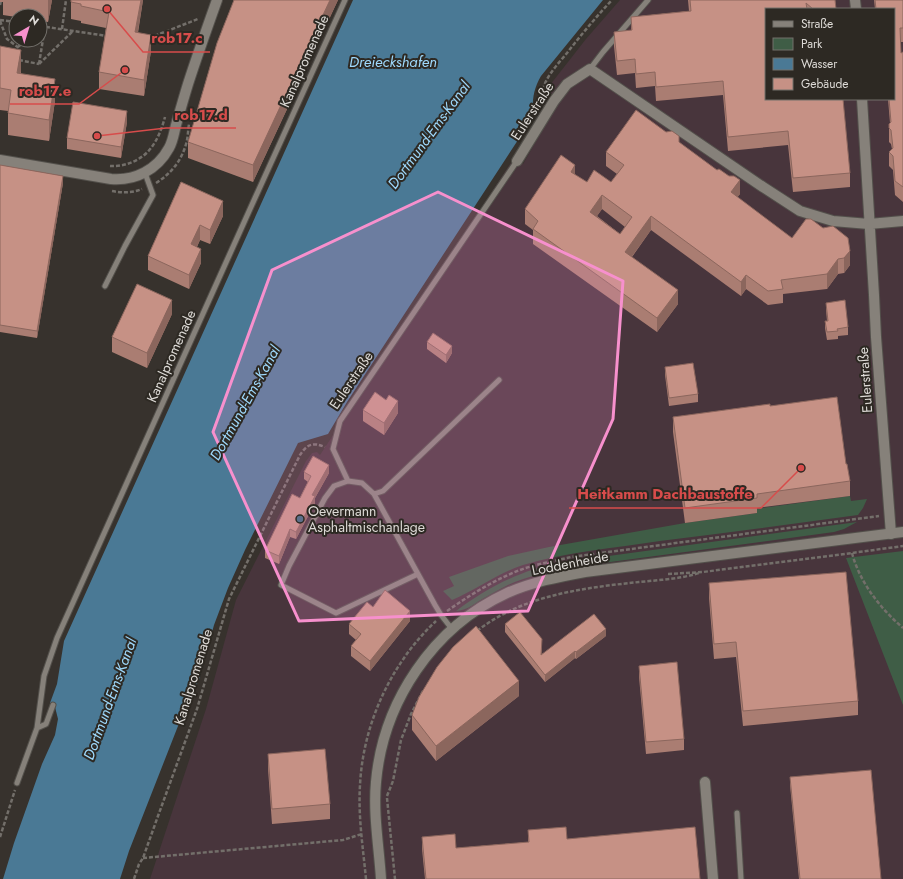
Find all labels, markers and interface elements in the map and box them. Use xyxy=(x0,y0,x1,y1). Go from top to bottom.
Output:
north arrow xyxy=(8,8,48,48)
legend xyxy=(765,8,895,100)
text: N xyxy=(26,11,43,29)
street label: Kanalpromenade xyxy=(275,11,333,111)
text: Straße xyxy=(801,15,833,33)
callout: rob17.c xyxy=(143,25,210,52)
text: rob17.c xyxy=(151,27,203,49)
text: Park xyxy=(801,35,823,53)
water label: Dreieckshafen xyxy=(349,51,437,73)
text: Wasser xyxy=(801,55,838,73)
text: Gebäude xyxy=(801,75,848,93)
water label: Dortmund-Ems-Kanal xyxy=(382,76,476,193)
callout: rob17.e xyxy=(10,77,79,104)
street label: Eulerstraße xyxy=(506,78,558,144)
text: rob17.e xyxy=(19,80,72,102)
callout: rob17.d xyxy=(166,101,236,128)
text: rob17.d xyxy=(174,104,228,126)
street label: Kanalpromenade xyxy=(142,306,200,406)
water label: Dortmund-Ems-Kanal xyxy=(204,341,286,464)
street label: Eulerstraße xyxy=(853,346,877,414)
street label: Eulerstraße xyxy=(324,347,378,413)
callout: Heitkamm Dachbaustoffe xyxy=(569,481,761,508)
text: Heitkamm Dachbaustoffe xyxy=(577,483,753,505)
place label: Oevermann Asphaltmischanlage xyxy=(308,501,425,537)
marker: Oevermann Asphaltmischanlage xyxy=(295,514,305,524)
street label: Loddenheide xyxy=(530,546,610,580)
street label: Kanalpromenade xyxy=(169,626,217,728)
water label: Dortmund-Ems-Kanal xyxy=(78,634,143,763)

